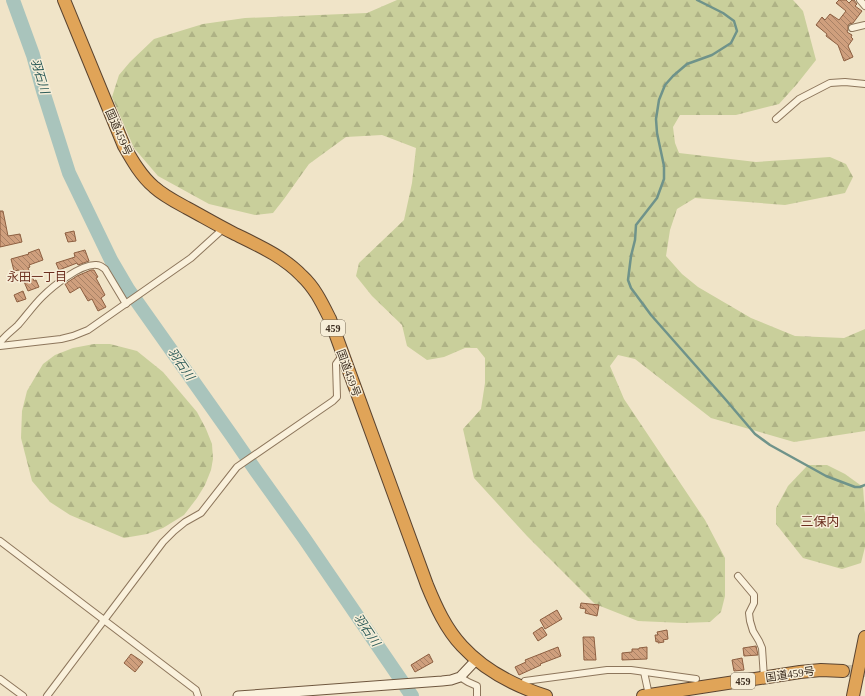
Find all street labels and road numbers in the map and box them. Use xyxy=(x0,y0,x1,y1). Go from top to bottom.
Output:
street label: 国道459号 xyxy=(103,107,135,157)
road number: 459 xyxy=(321,320,345,336)
street label: 国道459号 xyxy=(335,348,363,398)
street label: 国道459号 xyxy=(765,665,815,683)
road number: 459 xyxy=(731,673,755,689)

